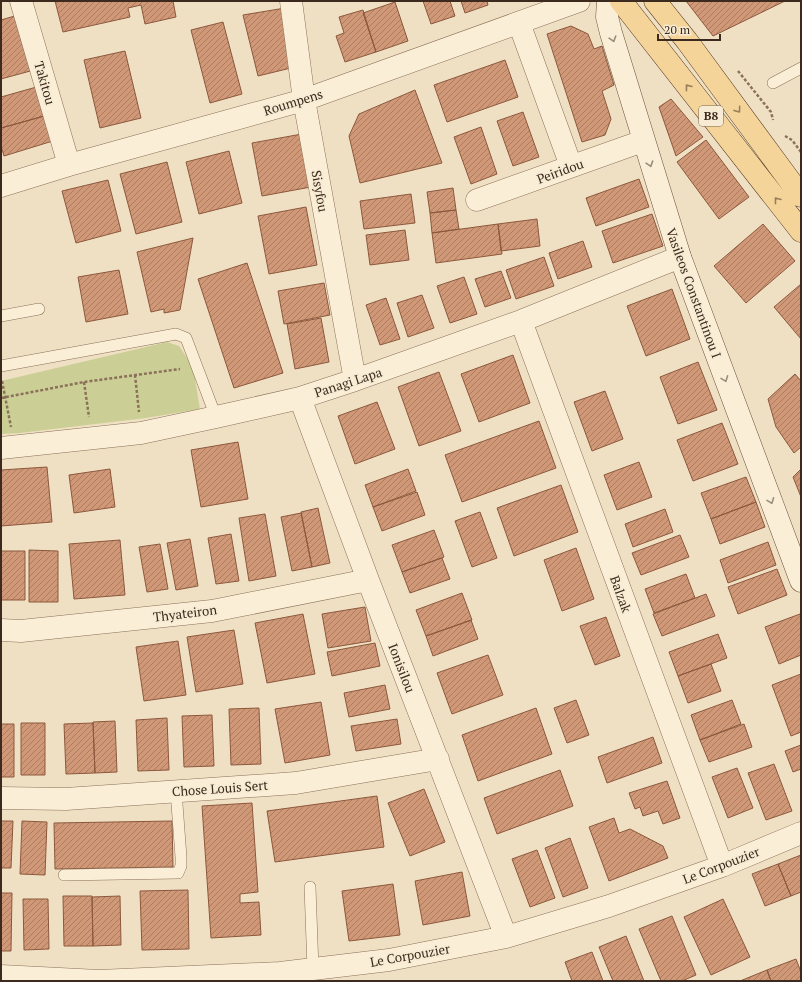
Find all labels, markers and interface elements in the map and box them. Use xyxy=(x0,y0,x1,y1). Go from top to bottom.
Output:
scale bar xyxy=(658,16,720,42)
text: 20 m xyxy=(664,22,691,37)
one-way arrow xyxy=(608,35,617,42)
street label: Takitou xyxy=(30,59,60,107)
street label: Roumpens xyxy=(261,84,325,120)
one-way arrow xyxy=(686,84,693,91)
road number: B8 xyxy=(699,106,723,126)
one-way arrow xyxy=(733,106,740,113)
street label: Peiridou xyxy=(534,154,586,188)
one-way arrow xyxy=(645,160,654,167)
street label: Sisyfou xyxy=(307,169,333,214)
one-way arrow xyxy=(774,197,782,204)
street label: Vasileos Constantinou I xyxy=(662,226,726,360)
street label: Panagi Lapa xyxy=(312,362,385,401)
one-way arrow xyxy=(721,375,729,382)
one-way arrow xyxy=(766,497,775,504)
street label: Balzak xyxy=(606,573,636,615)
street label: Thyateiron xyxy=(152,600,218,626)
street label: Ionisilou xyxy=(384,641,420,696)
street label: Chose Louis Sert xyxy=(171,776,269,800)
street label: Le Corpouzier xyxy=(680,842,762,888)
street label: Le Corpouzier xyxy=(369,939,451,971)

